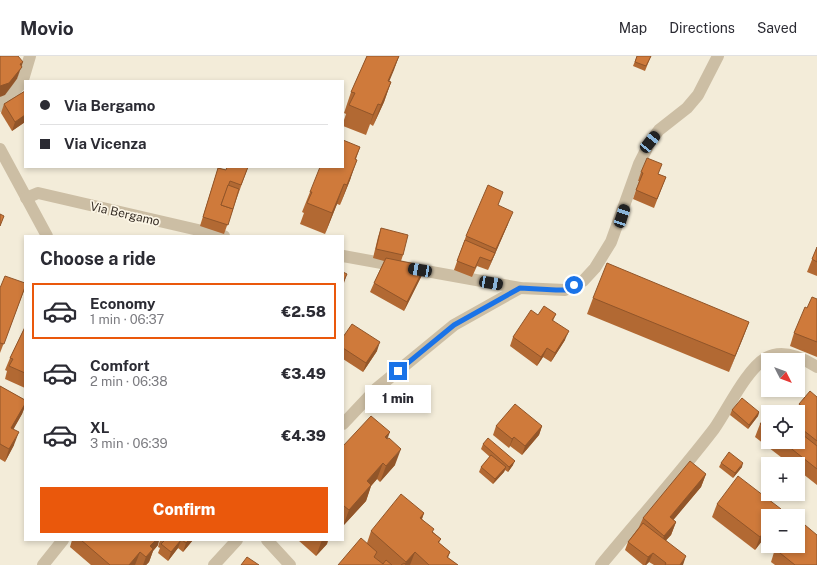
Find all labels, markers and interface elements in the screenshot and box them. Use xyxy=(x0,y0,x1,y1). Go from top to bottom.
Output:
text: Movio xyxy=(20,17,74,39)
text: Map xyxy=(619,20,647,36)
text: Directions xyxy=(669,20,735,36)
text: Saved xyxy=(757,20,797,36)
text: Via Bergamo xyxy=(64,97,155,114)
car xyxy=(638,129,662,155)
text: Via Vicenza xyxy=(64,135,147,152)
street label: Via Bergamo xyxy=(89,199,161,229)
car xyxy=(613,203,631,229)
text: Choose a ride xyxy=(40,248,156,269)
car xyxy=(407,262,433,278)
car xyxy=(478,275,504,291)
route start xyxy=(565,276,583,294)
icon: car xyxy=(42,293,78,329)
text: Economy xyxy=(90,295,155,312)
text: €2.58 xyxy=(281,303,326,320)
text: 1 min · 06:37 xyxy=(90,312,164,327)
north arrow xyxy=(761,353,805,397)
map controls xyxy=(761,353,805,553)
icon: car xyxy=(42,355,78,391)
text: Comfort xyxy=(90,357,150,374)
route end xyxy=(389,362,407,380)
text: €3.49 xyxy=(281,365,326,382)
text: 2 min · 06:38 xyxy=(90,374,168,389)
callout: 1 min xyxy=(365,385,431,413)
text: 1 min xyxy=(382,391,414,406)
button: locate xyxy=(761,405,805,449)
icon: car xyxy=(42,417,78,453)
text: XL xyxy=(90,419,109,436)
text: €4.39 xyxy=(281,427,326,444)
text: 3 min · 06:39 xyxy=(90,436,168,451)
button: + xyxy=(761,457,805,501)
button: Confirm xyxy=(40,487,328,533)
button: − xyxy=(761,509,805,553)

